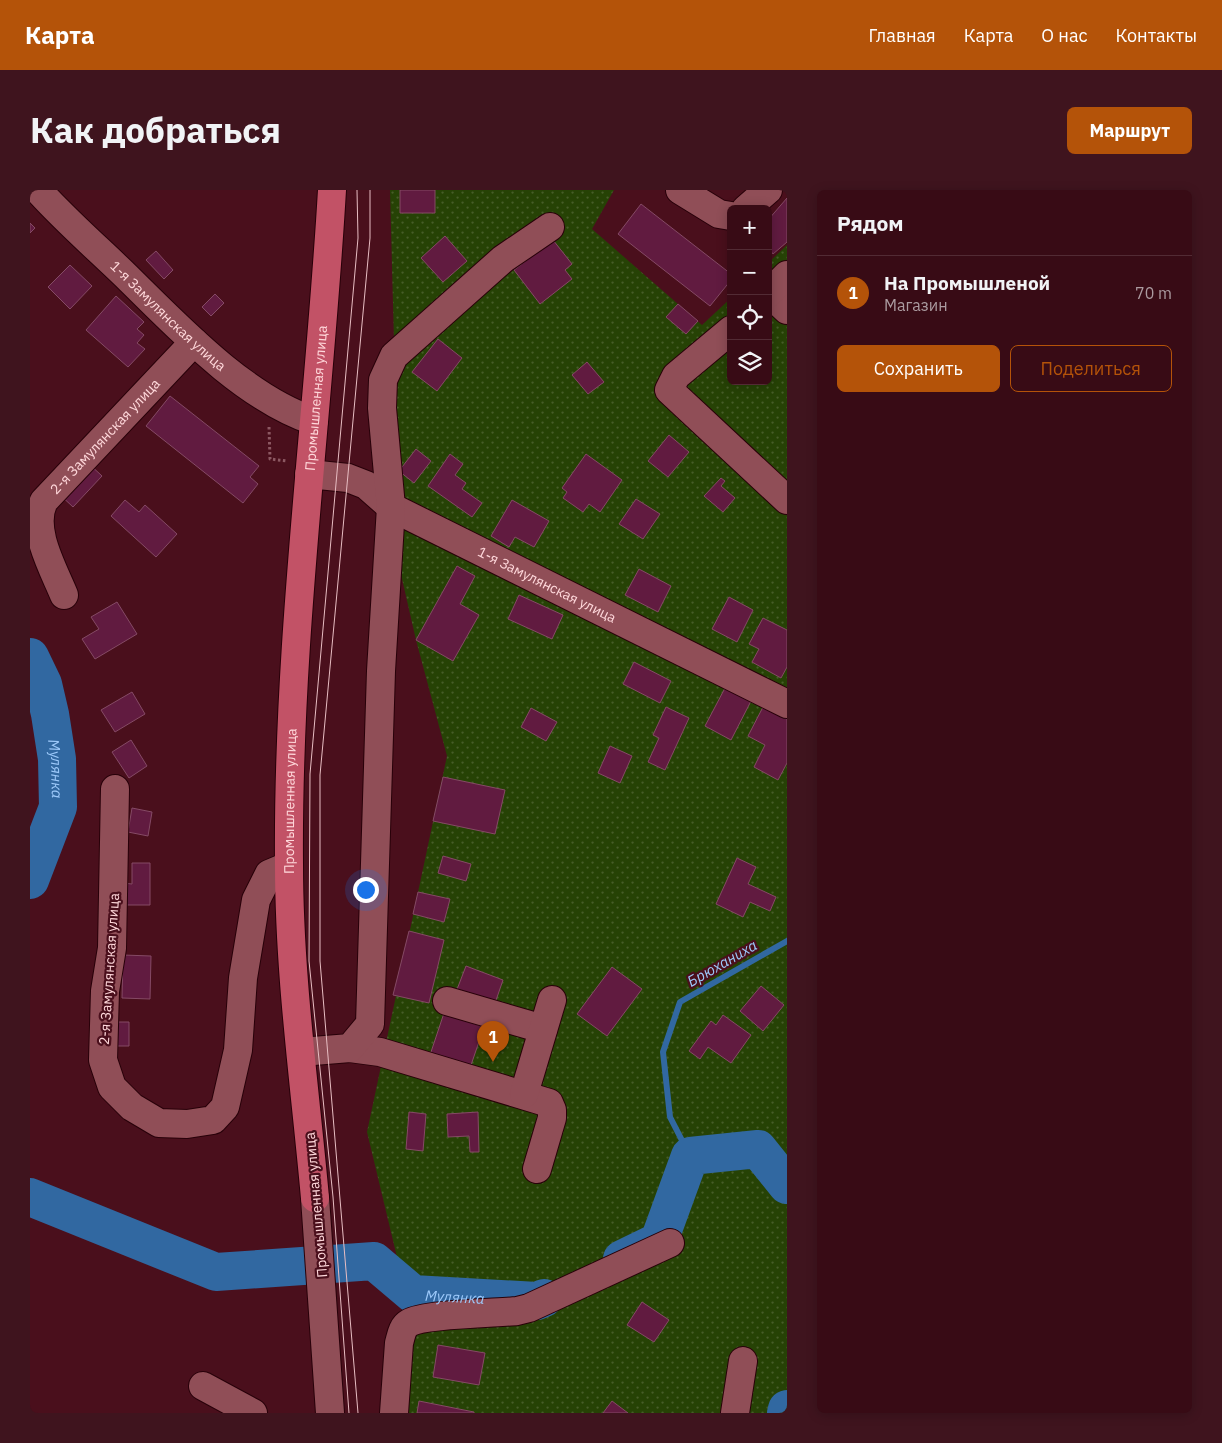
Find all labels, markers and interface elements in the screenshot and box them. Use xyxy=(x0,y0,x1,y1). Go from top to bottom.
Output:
text: Карта xyxy=(25,19,95,51)
text: Главная xyxy=(868,24,936,47)
text: Карта xyxy=(964,24,1013,47)
text: О нас xyxy=(1041,24,1088,47)
text: Контакты xyxy=(1116,24,1197,47)
text: Как добраться xyxy=(30,107,281,153)
button: Маршрут xyxy=(1067,107,1192,154)
map controls xyxy=(727,205,772,385)
button: + xyxy=(727,205,772,250)
text: Рядом xyxy=(837,209,904,237)
button: − xyxy=(727,250,772,295)
street label: 1-я Замулянская улица xyxy=(107,257,230,375)
text: На Промышленой xyxy=(884,271,1050,295)
text: 1 xyxy=(848,283,858,303)
text: 70 m xyxy=(1135,283,1172,303)
button: locate xyxy=(727,295,772,340)
text: Магазин xyxy=(884,295,948,315)
street label: Промышленная улица xyxy=(301,324,331,472)
button: layers xyxy=(727,340,772,385)
button: Сохранить xyxy=(837,345,1000,392)
button: Поделиться xyxy=(1010,345,1172,392)
street label: 2-я Замулянская улица xyxy=(46,374,164,498)
street label: 1-я Замулянская улица xyxy=(475,543,620,627)
street label: Промышленная улица xyxy=(280,727,301,874)
water label: Мулянка xyxy=(45,738,67,799)
your location xyxy=(353,877,379,903)
street label: 2-я Замулянская улица xyxy=(95,892,123,1046)
water label: Брюханиха xyxy=(684,935,761,991)
pin: 1 xyxy=(477,1021,509,1062)
street label: Промышленная улица xyxy=(301,1131,331,1278)
water label: Мулянка xyxy=(425,1285,485,1308)

